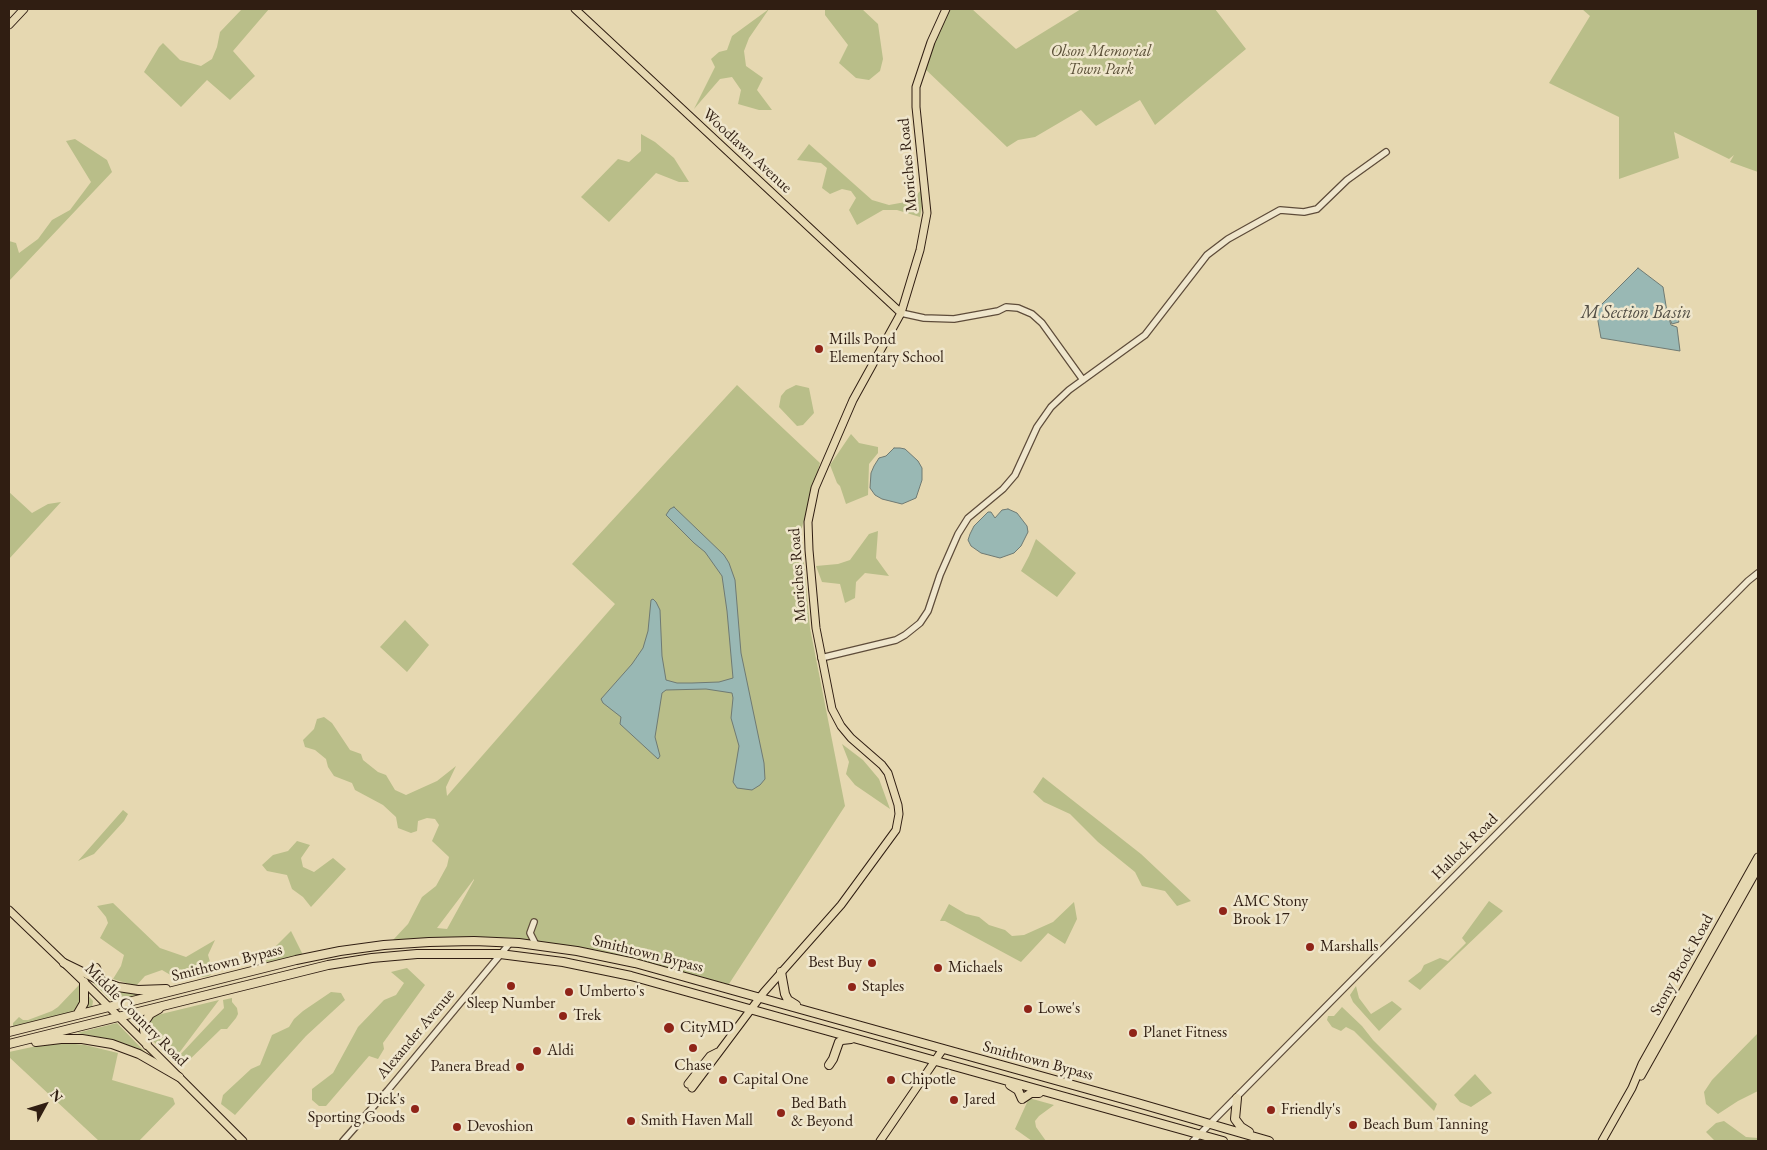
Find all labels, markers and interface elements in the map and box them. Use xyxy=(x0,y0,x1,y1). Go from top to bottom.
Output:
park label: Olson Memorial Town Park xyxy=(1051,42,1151,80)
street label: Woodlawn Avenue xyxy=(698,105,796,197)
street label: Moriches Road xyxy=(894,117,922,213)
water label: M Section Basin xyxy=(1581,302,1691,324)
place label: Mills Pond Elementary School xyxy=(829,330,944,368)
marker: Mills Pond Elementary School xyxy=(813,343,825,355)
street label: Moriches Road xyxy=(785,527,811,623)
street label: Hallock Road xyxy=(1428,810,1502,884)
place label: AMC Stony Brook 17 xyxy=(1233,892,1308,930)
marker: AMC Stony Brook 17 xyxy=(1217,905,1229,917)
street label: Stony Brook Road xyxy=(1646,911,1718,1019)
street label: Smithtown Bypass xyxy=(591,931,705,977)
place label: Marshalls xyxy=(1320,937,1378,957)
street label: Smithtown Bypass xyxy=(170,940,284,986)
marker: Marshalls xyxy=(1304,941,1316,953)
place label: Best Buy xyxy=(808,953,862,973)
marker: Best Buy xyxy=(866,957,878,969)
place label: Michaels xyxy=(948,958,1003,978)
street label: Middle Country Road xyxy=(80,959,192,1071)
marker: Michaels xyxy=(932,962,944,974)
place label: Staples xyxy=(862,977,904,997)
marker: Sleep Number xyxy=(505,980,517,992)
marker: Staples xyxy=(846,981,858,993)
place label: Umberto's xyxy=(579,982,644,1002)
street label: Alexander Avenue xyxy=(373,985,459,1083)
marker: Umberto's xyxy=(563,986,575,998)
place label: Sleep Number xyxy=(467,994,555,1014)
place label: Lowe's xyxy=(1038,999,1080,1019)
marker: Lowe's xyxy=(1022,1003,1034,1015)
place label: Trek xyxy=(573,1006,601,1026)
marker: Trek xyxy=(557,1010,569,1022)
place label: CityMD xyxy=(680,1018,734,1038)
marker: CityMD xyxy=(662,1021,676,1035)
place label: Planet Fitness xyxy=(1143,1023,1227,1043)
marker: Planet Fitness xyxy=(1127,1027,1139,1039)
street label: Smithtown Bypass xyxy=(981,1037,1095,1085)
place label: Aldi xyxy=(547,1041,574,1061)
marker: Chase xyxy=(687,1042,699,1054)
marker: Aldi xyxy=(531,1045,543,1057)
place label: Chase xyxy=(674,1056,712,1076)
place label: Panera Bread xyxy=(431,1057,510,1077)
marker: Panera Bread xyxy=(514,1061,526,1073)
place label: Capital One xyxy=(733,1070,808,1090)
place label: Chipotle xyxy=(901,1070,956,1090)
marker: Capital One xyxy=(717,1074,729,1086)
marker: Chipotle xyxy=(885,1074,897,1086)
north arrow xyxy=(20,1080,70,1130)
text: N xyxy=(46,1085,67,1106)
place label: Dick's Sporting Goods xyxy=(308,1090,405,1128)
place label: Jared xyxy=(964,1090,995,1110)
place label: Bed Bath & Beyond xyxy=(791,1094,853,1132)
marker: Jared xyxy=(948,1094,960,1106)
place label: Friendly's xyxy=(1281,1100,1340,1120)
marker: Dick's Sporting Goods xyxy=(409,1103,421,1115)
marker: Friendly's xyxy=(1265,1104,1277,1116)
marker: Bed Bath & Beyond xyxy=(775,1107,787,1119)
place label: Smith Haven Mall xyxy=(641,1111,753,1131)
marker: Smith Haven Mall xyxy=(625,1115,637,1127)
place label: Beach Bum Tanning xyxy=(1363,1115,1488,1135)
place label: Devoshion xyxy=(467,1117,534,1137)
marker: Beach Bum Tanning xyxy=(1347,1119,1359,1131)
marker: Devoshion xyxy=(451,1121,463,1133)

